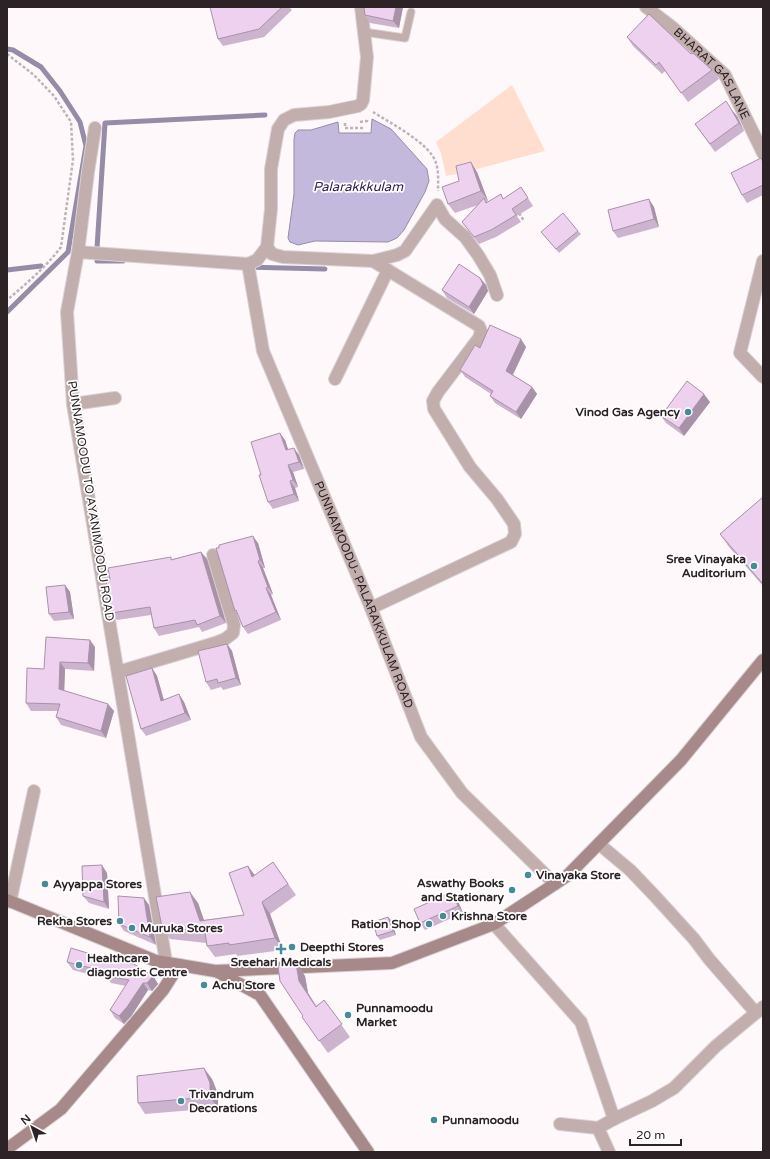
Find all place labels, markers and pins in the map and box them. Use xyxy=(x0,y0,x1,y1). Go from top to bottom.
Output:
place label: Vinod Gas Agency xyxy=(575,405,681,420)
marker: Vinod Gas Agency xyxy=(683,407,693,417)
place label: Sree Vinayaka Auditorium xyxy=(666,552,746,580)
marker: Sree Vinayaka Auditorium xyxy=(749,561,759,571)
place label: Vinayaka Store xyxy=(536,868,621,883)
marker: Vinayaka Store xyxy=(523,870,533,880)
place label: Aswathy Books and Stationary xyxy=(417,876,505,905)
place label: Ayyappa Stores xyxy=(53,877,142,892)
marker: Ayyappa Stores xyxy=(40,879,50,889)
marker: Aswathy Books and Stationary xyxy=(507,885,517,895)
place label: Krishna Store xyxy=(451,909,527,923)
marker: Krishna Store xyxy=(438,911,448,921)
place label: Rekha Stores xyxy=(37,914,112,928)
marker: Rekha Stores xyxy=(115,916,125,926)
place label: Ration Shop xyxy=(351,917,421,932)
marker: Ration Shop xyxy=(424,919,434,929)
place label: Muruka Stores xyxy=(140,921,223,935)
marker: Muruka Stores xyxy=(127,923,137,933)
place label: Deepthi Stores xyxy=(300,940,384,955)
marker: Deepthi Stores xyxy=(287,942,297,952)
marker: Sreehari Medicals xyxy=(276,944,286,954)
place label: Healthcare diagnostic Centre xyxy=(87,951,187,980)
place label: Sreehari Medicals xyxy=(231,955,332,969)
marker: Healthcare diagnostic Centre xyxy=(74,960,84,970)
place label: Achu Store xyxy=(212,978,275,992)
marker: Achu Store xyxy=(199,980,209,990)
place label: Punnamoodu Market xyxy=(356,1001,433,1029)
marker: Punnamoodu Market xyxy=(343,1010,353,1020)
place label: Trivandrum Decorations xyxy=(188,1087,258,1115)
marker: Trivandrum Decorations xyxy=(176,1096,186,1106)
place label: Punnamoodu xyxy=(442,1113,519,1127)
marker: Punnamoodu xyxy=(429,1115,439,1125)

